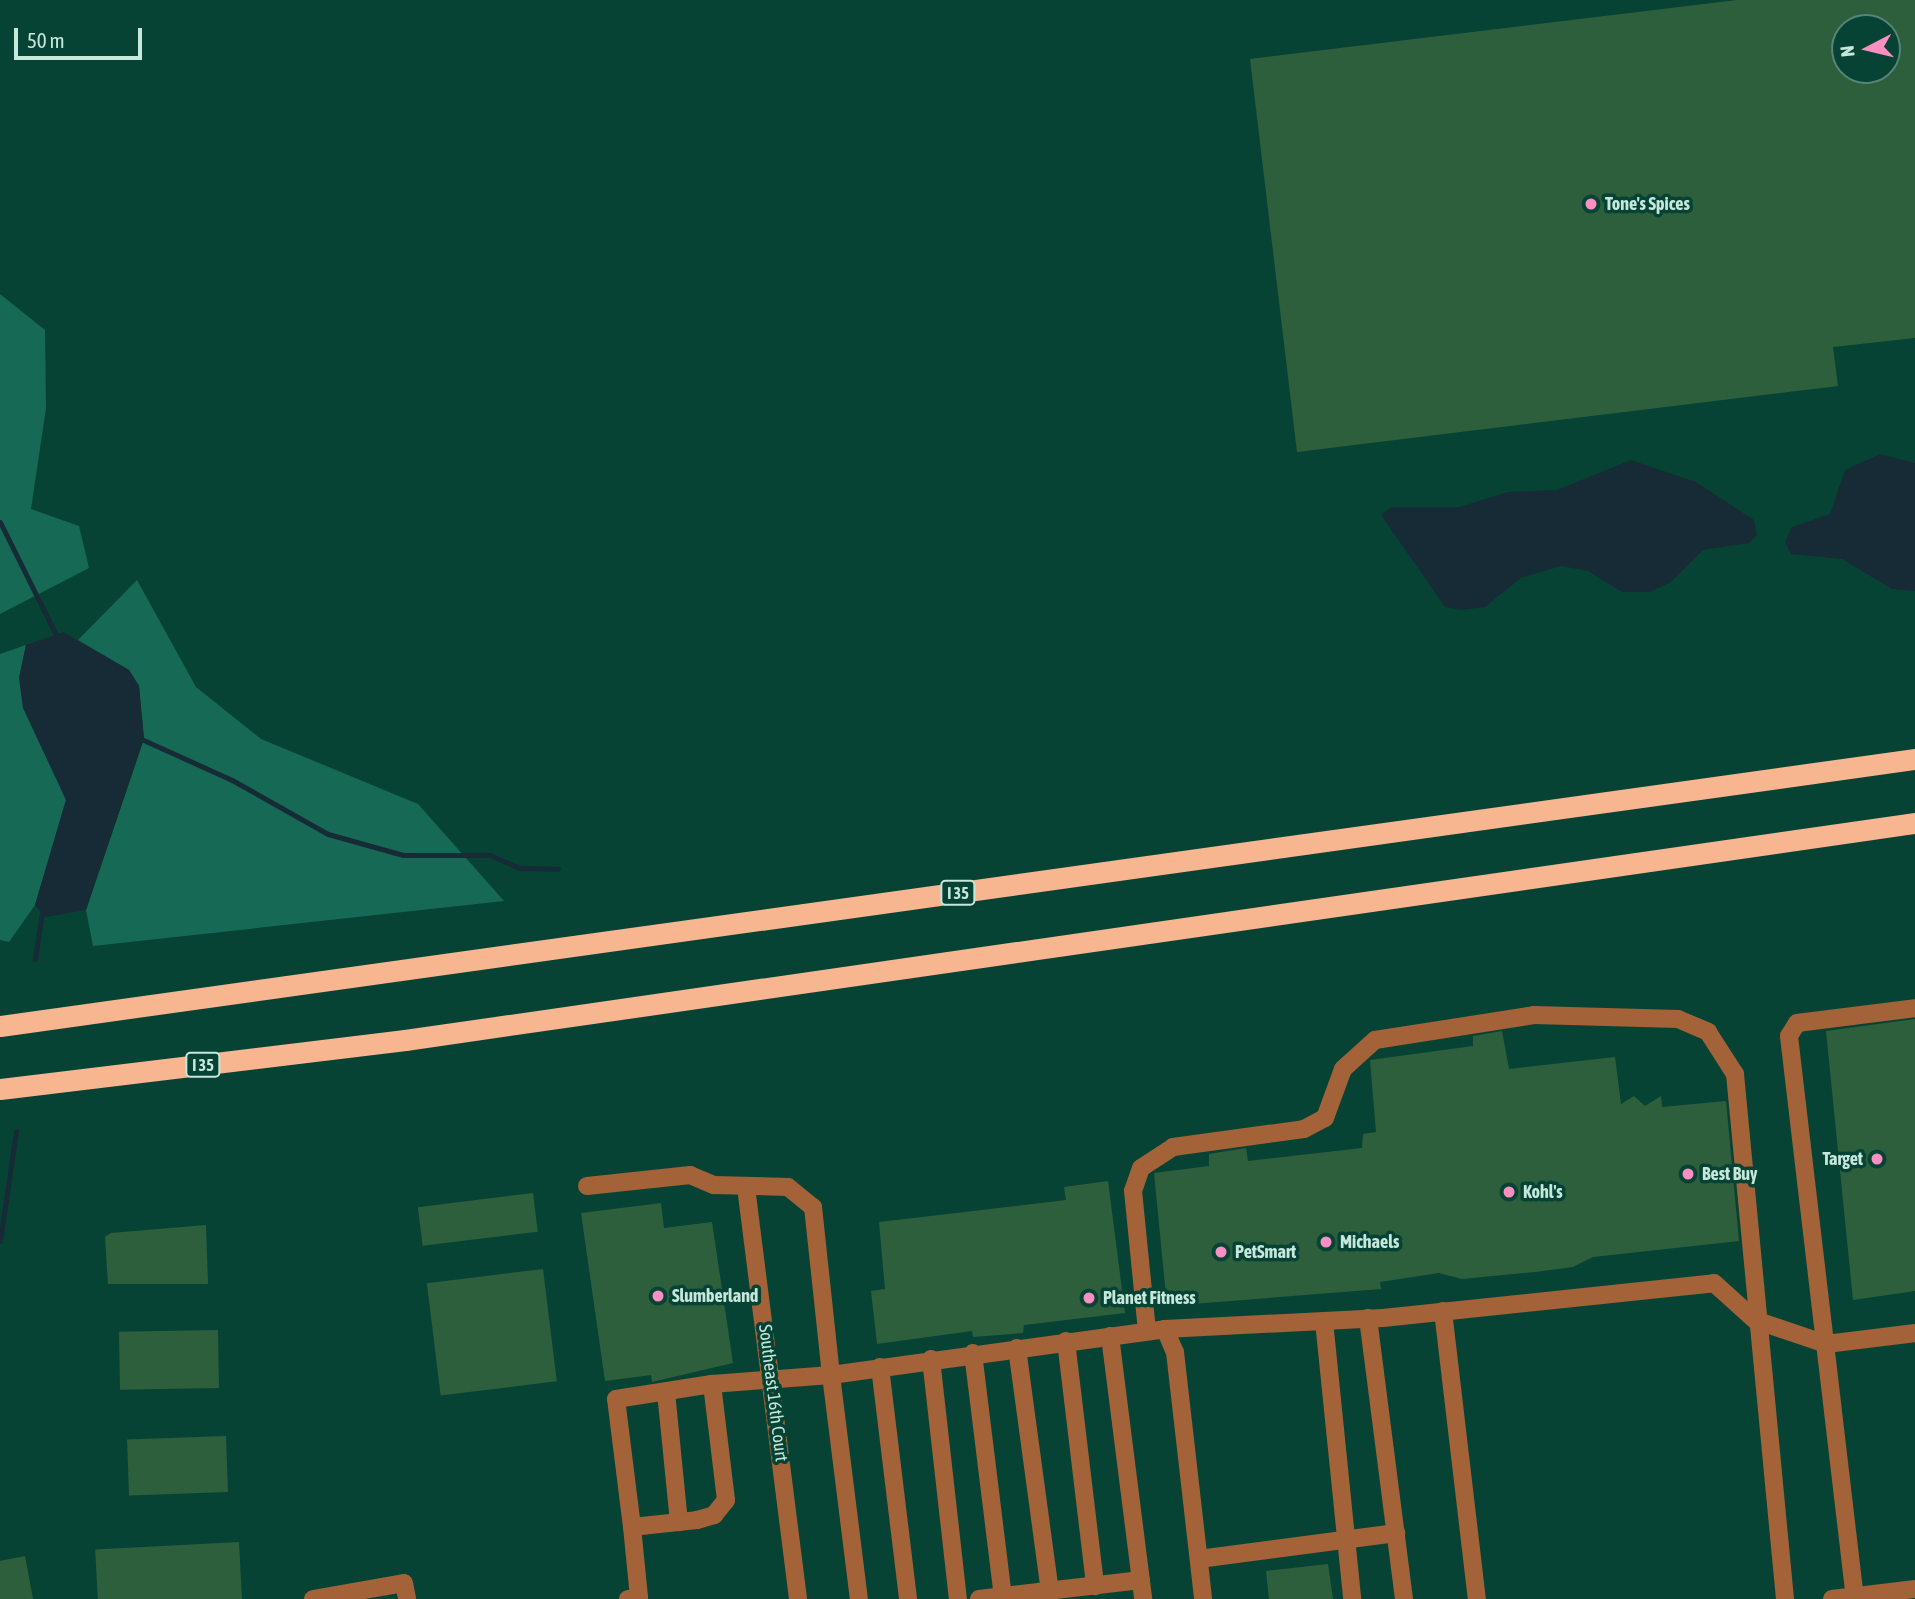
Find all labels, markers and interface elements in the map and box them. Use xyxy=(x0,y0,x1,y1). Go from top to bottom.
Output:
scale bar xyxy=(18,14,145,58)
north arrow xyxy=(1831,14,1901,84)
text: 50 m xyxy=(27,28,65,52)
text: N xyxy=(1836,44,1859,58)
place label: Tone's Spices xyxy=(1605,193,1690,215)
marker: Tone's Spices xyxy=(1583,196,1599,212)
road number: I 35 xyxy=(939,880,977,906)
road number: I 35 xyxy=(184,1052,222,1078)
place label: Target xyxy=(1822,1148,1863,1170)
marker: Target xyxy=(1869,1151,1885,1167)
place label: Best Buy xyxy=(1702,1163,1757,1185)
marker: Best Buy xyxy=(1680,1166,1696,1182)
place label: Kohl's xyxy=(1523,1181,1563,1203)
marker: Kohl's xyxy=(1501,1184,1517,1200)
place label: Michaels xyxy=(1340,1231,1399,1253)
marker: Michaels xyxy=(1318,1234,1334,1250)
place label: PetSmart xyxy=(1235,1241,1296,1263)
marker: PetSmart xyxy=(1213,1244,1229,1260)
place label: Slumberland xyxy=(672,1285,758,1307)
place label: Planet Fitness xyxy=(1103,1287,1196,1309)
marker: Slumberland xyxy=(650,1288,666,1304)
marker: Planet Fitness xyxy=(1081,1290,1097,1306)
street label: Southeast 16th Court xyxy=(754,1323,792,1463)

